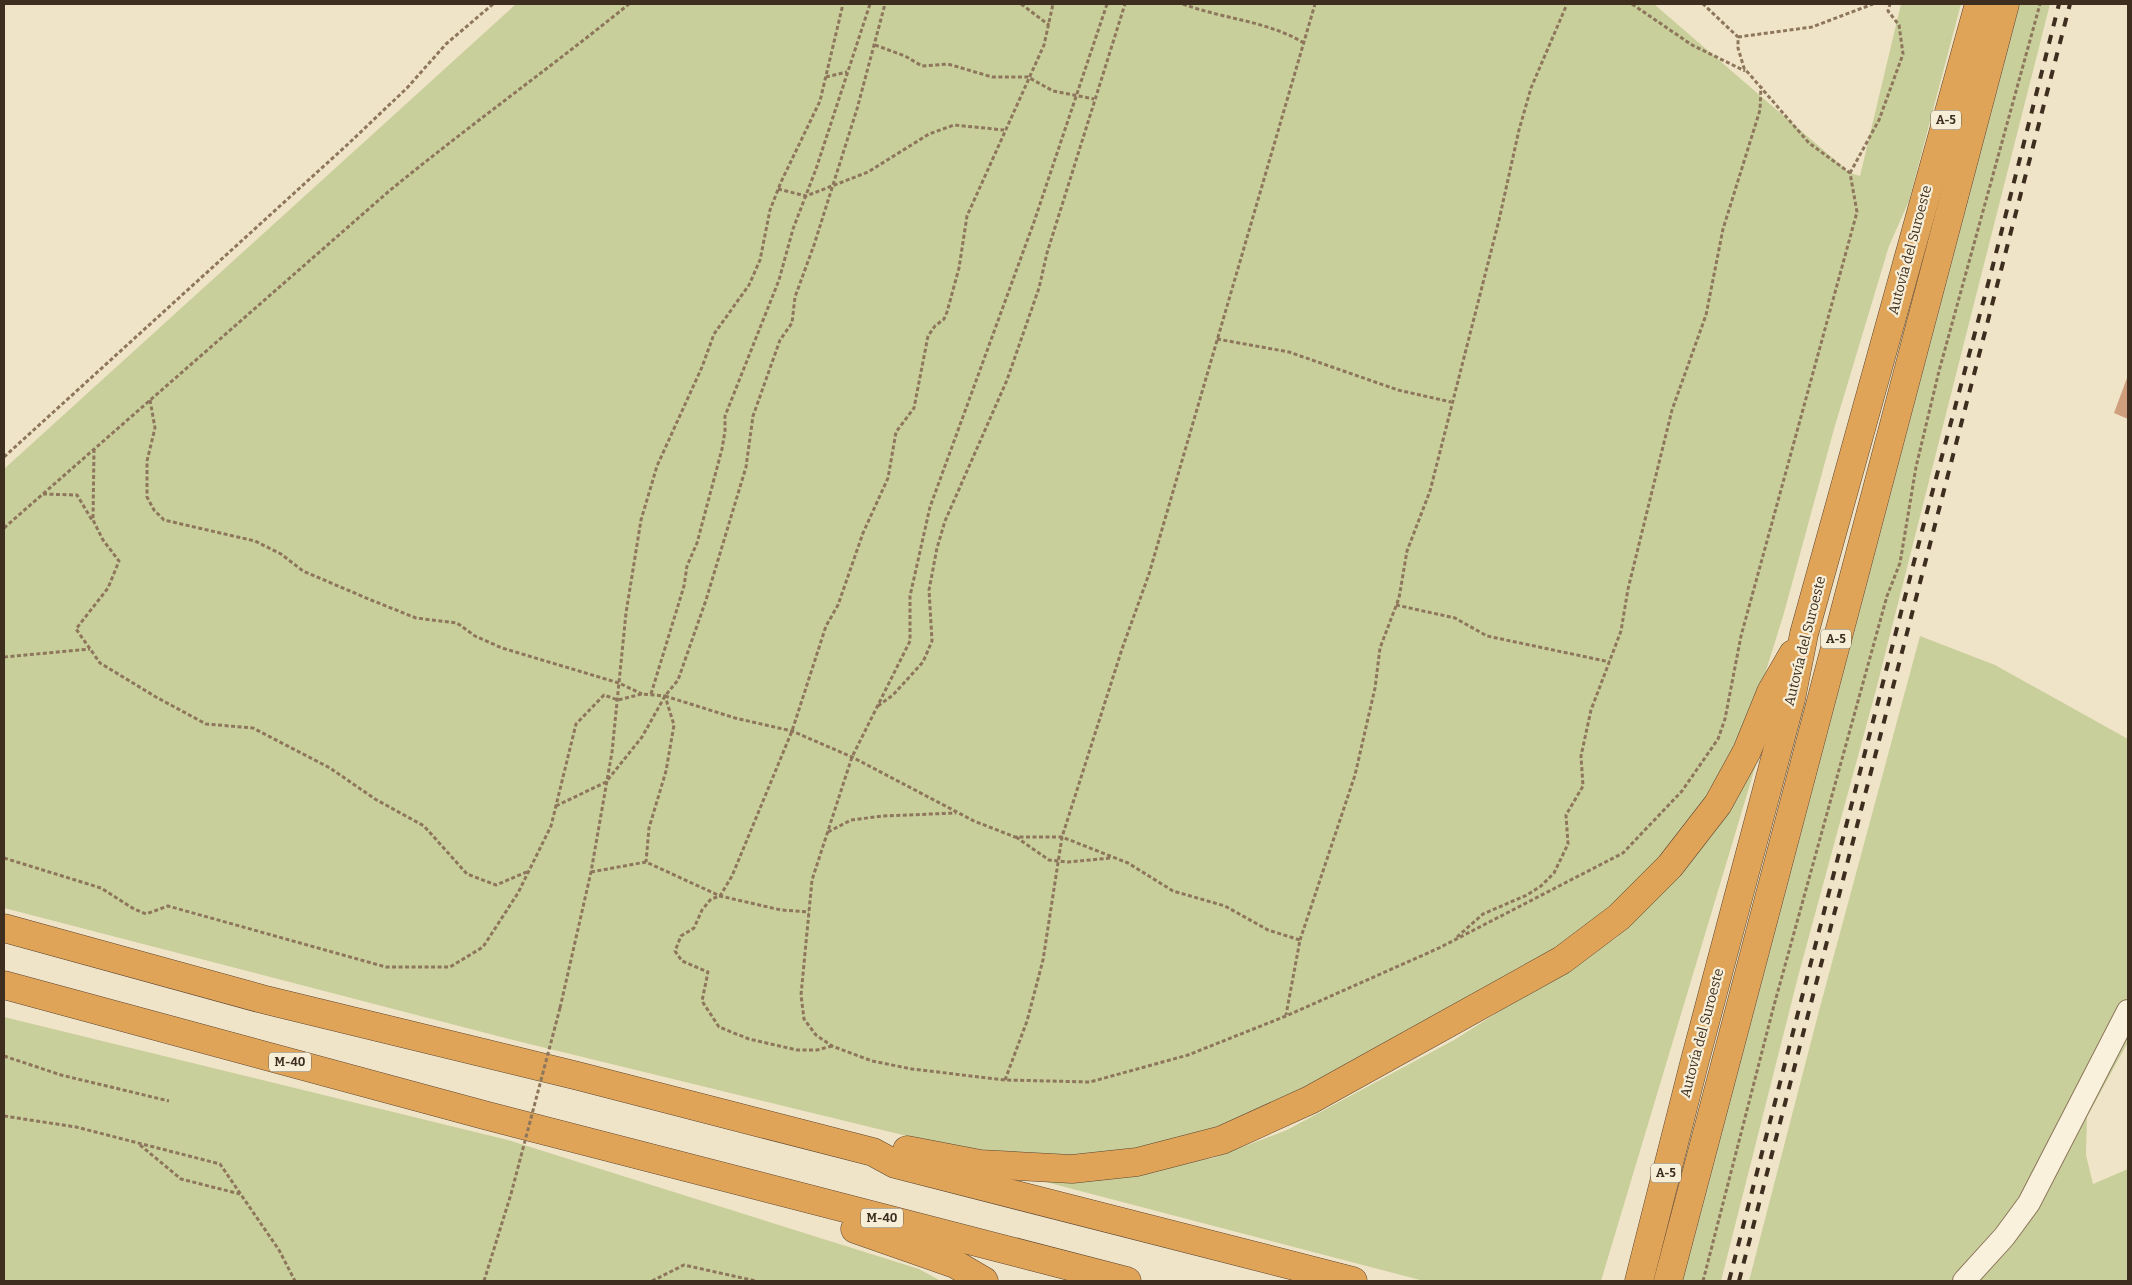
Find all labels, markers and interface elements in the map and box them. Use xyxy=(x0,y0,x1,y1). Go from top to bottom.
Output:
road number: A-5 xyxy=(1931,110,1961,130)
street label: Autovía del Suroeste xyxy=(1885,184,1935,316)
street label: Autovía del Suroeste xyxy=(1781,574,1829,708)
road number: A-5 xyxy=(1821,630,1851,648)
street label: Autovía del Suroeste xyxy=(1677,967,1727,1099)
road number: M-40 xyxy=(269,1052,311,1072)
road number: A-5 xyxy=(1651,1164,1681,1182)
road number: M-40 xyxy=(861,1208,903,1228)

